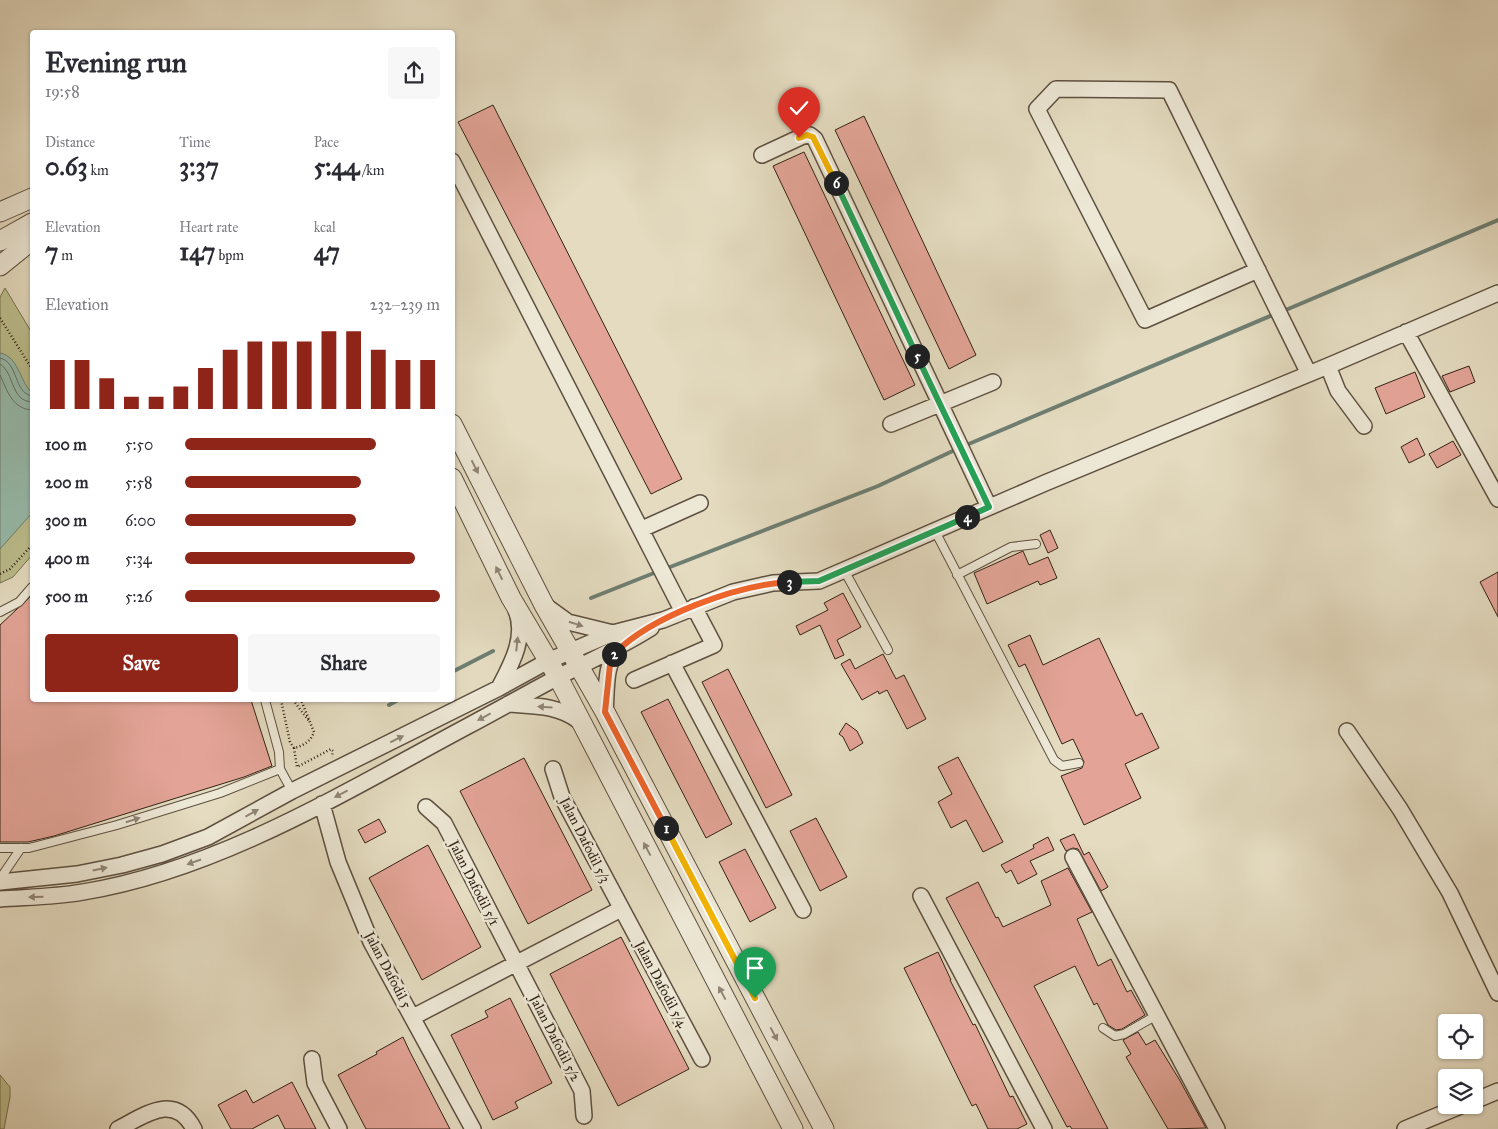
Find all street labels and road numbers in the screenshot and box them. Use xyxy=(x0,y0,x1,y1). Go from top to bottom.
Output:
street label: Jalan Dafodil 5/3 xyxy=(554,793,614,886)
street label: Jalan Dafodil 5/1 xyxy=(443,836,503,929)
street label: Jalan Dafodil 5 xyxy=(359,927,416,1012)
street label: Jalan Dafodil 5/4 xyxy=(629,936,691,1032)
street label: Jalan Dafodil 5/2 xyxy=(524,990,584,1085)

